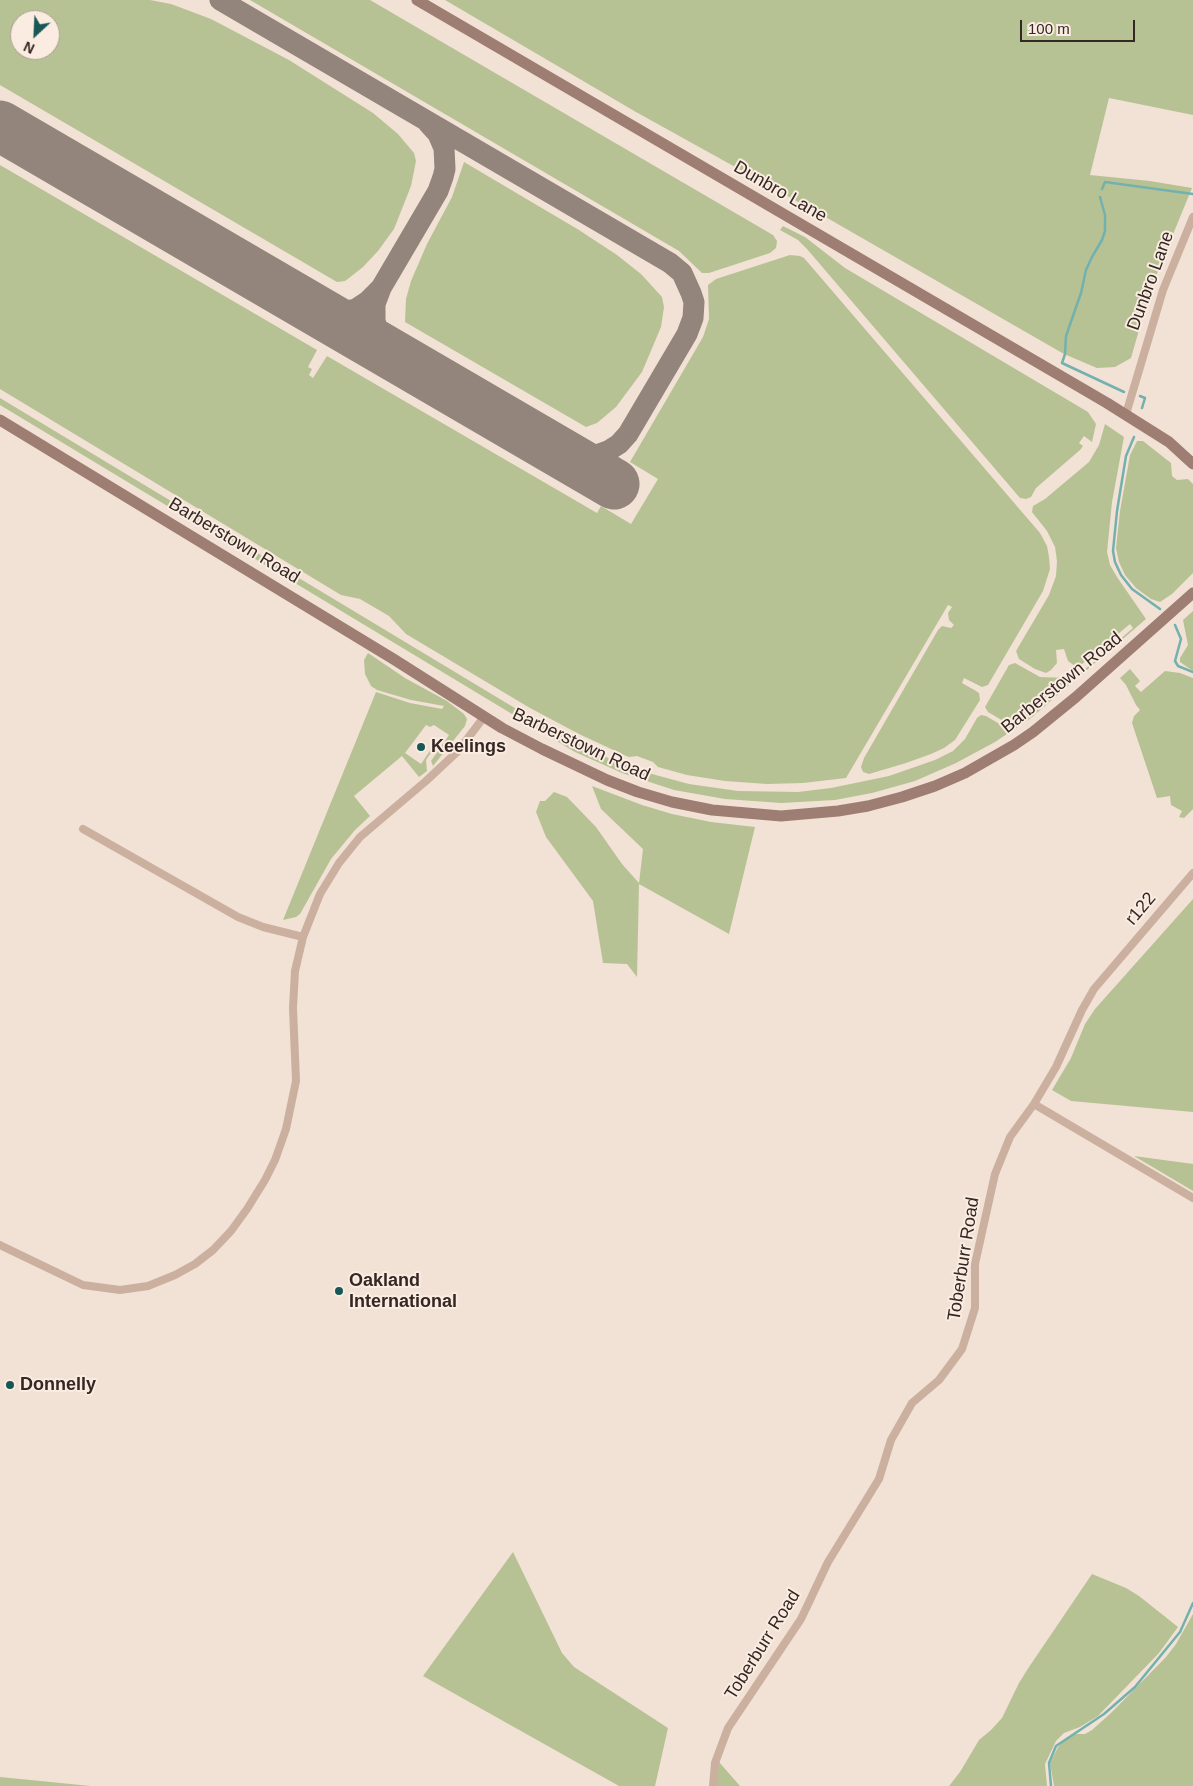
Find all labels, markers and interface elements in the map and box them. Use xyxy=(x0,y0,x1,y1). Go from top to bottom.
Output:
north arrow xyxy=(10,10,60,60)
scale bar xyxy=(1023,10,1138,42)
text: 100 m xyxy=(1028,20,1070,37)
text: N xyxy=(21,38,37,57)
street label: Dunbro Lane xyxy=(730,157,830,227)
street label: Dunbro Lane xyxy=(1123,228,1179,334)
street label: Barberstown Road xyxy=(165,493,303,589)
street label: Barberstown Road xyxy=(997,628,1127,738)
street label: Barberstown Road xyxy=(509,704,653,786)
place label: Keelings xyxy=(431,736,506,758)
marker: Keelings xyxy=(415,741,427,753)
street label: r122 xyxy=(1121,888,1161,930)
street label: Toberburr Road xyxy=(944,1196,984,1322)
place label: Oakland International xyxy=(349,1270,457,1312)
marker: Oakland International xyxy=(333,1285,345,1297)
place label: Donnelly xyxy=(20,1374,96,1396)
marker: Donnelly xyxy=(4,1379,16,1391)
street label: Toberburr Road xyxy=(721,1586,805,1704)

